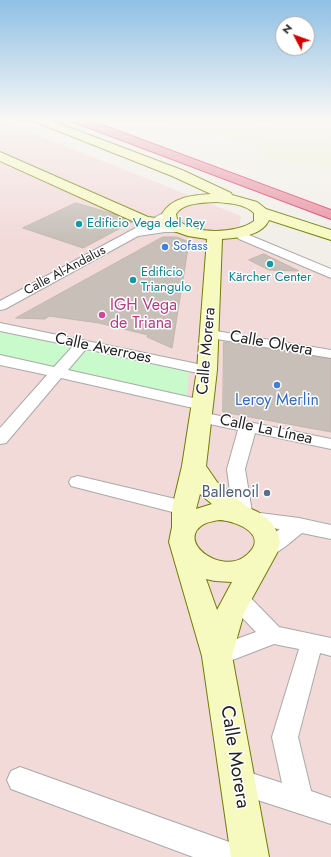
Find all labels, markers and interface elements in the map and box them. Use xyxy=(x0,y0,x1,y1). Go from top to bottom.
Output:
north arrow xyxy=(275,16,315,56)
text: N xyxy=(278,20,296,37)
place label: Edificio Vega del Rey xyxy=(87,216,205,232)
marker: Edificio Vega del Rey xyxy=(74,219,84,229)
place label: Sofass xyxy=(173,239,208,255)
marker: Sofass xyxy=(160,242,170,252)
street label: Calle Al-Andalus xyxy=(22,243,108,299)
marker: Kärcher Center xyxy=(265,259,275,269)
place label: Edificio Triangulo xyxy=(141,265,191,296)
place label: Kärcher Center xyxy=(229,270,311,286)
marker: Edificio Triangulo xyxy=(128,275,138,285)
place label: IGH Vega de Triana xyxy=(110,296,177,334)
street label: Calle Morera xyxy=(194,307,220,395)
marker: IGH Vega de Triana xyxy=(97,310,107,320)
street label: Calle Olvera xyxy=(228,327,314,361)
street label: Calle Averroes xyxy=(53,329,153,369)
marker: Leroy Merlin xyxy=(272,380,282,390)
place label: Leroy Merlin xyxy=(235,391,319,411)
street label: Calle La Línea xyxy=(218,411,314,449)
place label: Ballenoil xyxy=(202,483,259,503)
marker: Ballenoil xyxy=(262,488,272,498)
street label: Calle Morera xyxy=(215,704,253,810)

